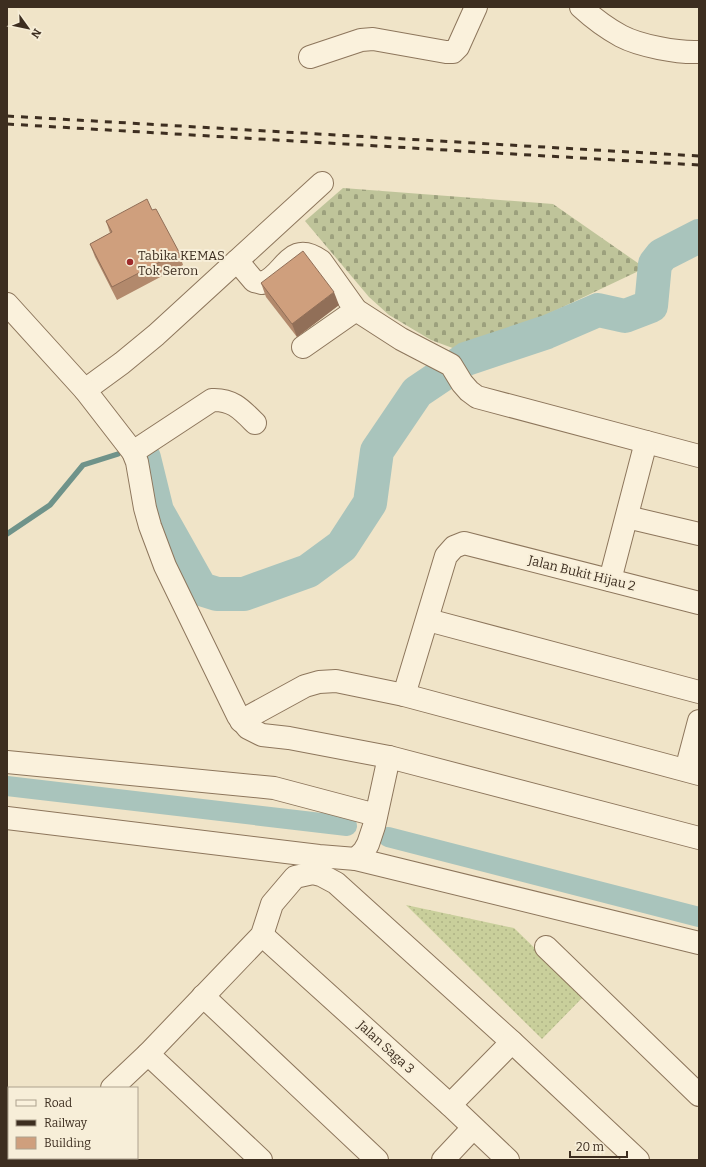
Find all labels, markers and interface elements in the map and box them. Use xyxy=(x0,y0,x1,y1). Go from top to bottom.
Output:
north arrow xyxy=(8,8,48,48)
text: N xyxy=(28,26,44,41)
place label: Tabika KEMAS Tok Seron xyxy=(138,248,225,278)
marker: Tabika KEMAS Tok Seron xyxy=(125,257,135,267)
street label: Jalan Bukit Hijau 2 xyxy=(526,552,637,594)
street label: Jalan Saga 3 xyxy=(354,1017,418,1076)
legend xyxy=(8,1087,138,1159)
text: Road xyxy=(44,1096,72,1110)
text: Railway xyxy=(44,1116,88,1130)
scale bar xyxy=(570,1133,627,1159)
text: Building xyxy=(44,1136,91,1150)
text: 20 m xyxy=(576,1140,605,1154)

